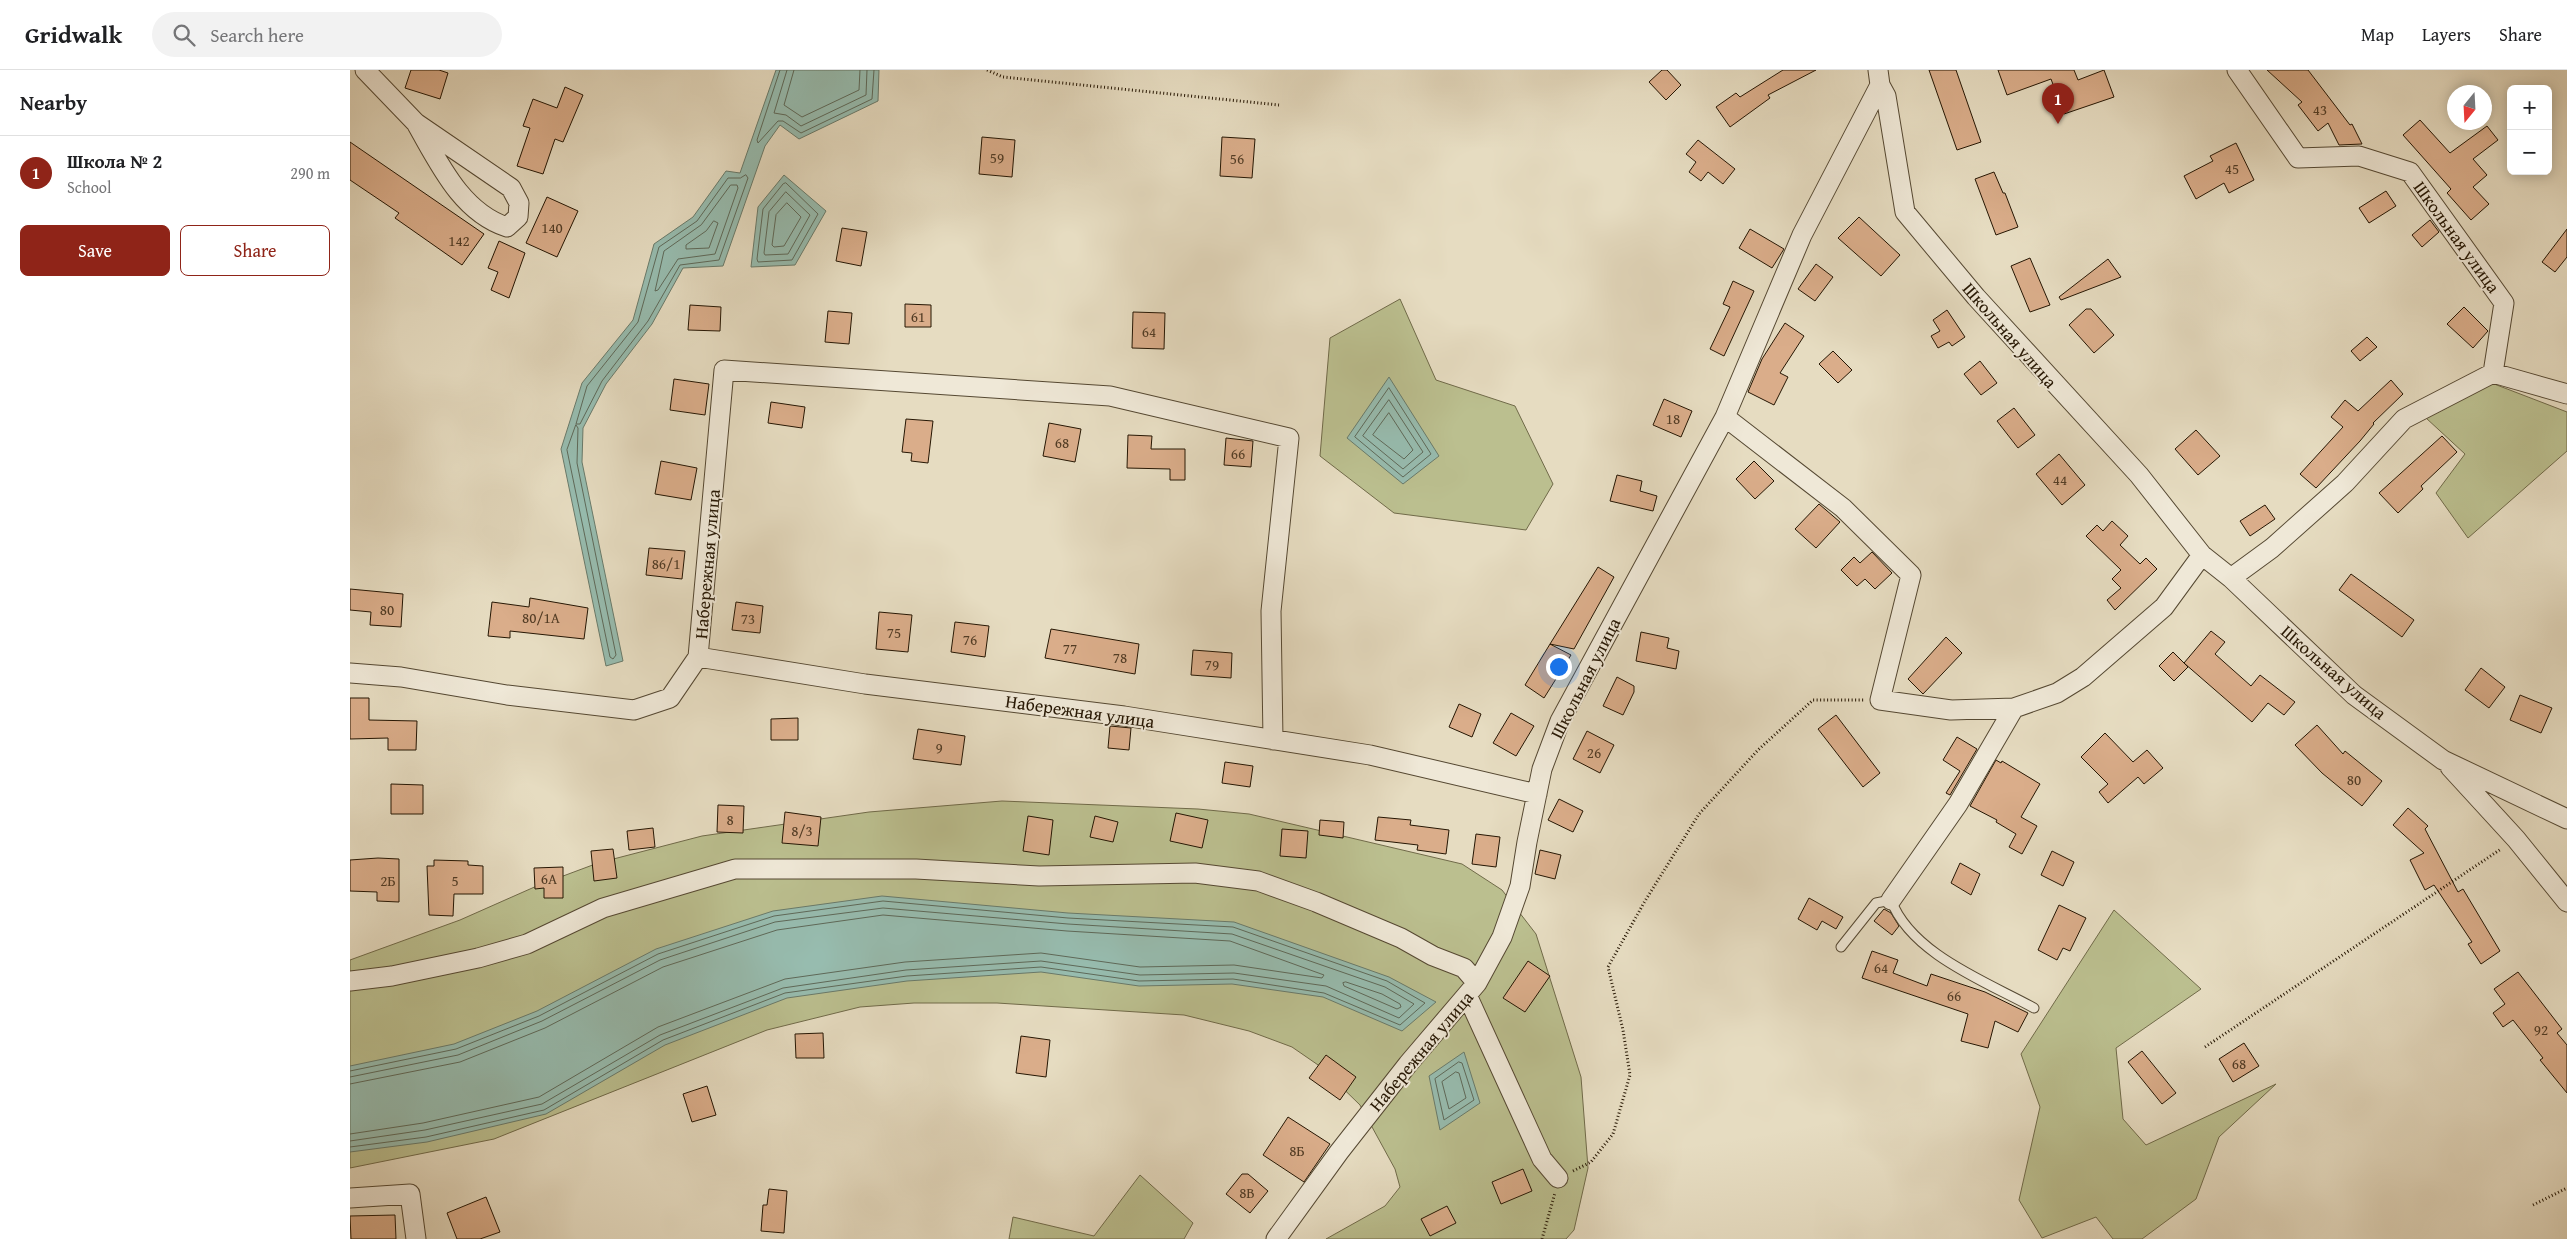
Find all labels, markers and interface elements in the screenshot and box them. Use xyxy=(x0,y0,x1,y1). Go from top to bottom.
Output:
search box xyxy=(152,12,502,57)
text: Gridwalk xyxy=(25,17,122,52)
icon: search xyxy=(170,21,198,49)
text: Search here xyxy=(210,21,304,49)
text: Map xyxy=(2361,21,2394,48)
text: Layers xyxy=(2422,21,2471,48)
text: Share xyxy=(2499,21,2542,48)
pin: 1 xyxy=(2042,83,2074,124)
north arrow xyxy=(2447,85,2492,130)
map controls xyxy=(2507,85,2552,175)
button: + xyxy=(2507,85,2552,130)
text: Nearby xyxy=(20,87,87,118)
house number: 43 xyxy=(2313,99,2327,120)
button: − xyxy=(2507,130,2552,175)
text: Школа № 2 xyxy=(67,147,162,175)
house number: 59 xyxy=(990,147,1004,168)
house number: 56 xyxy=(1230,148,1244,169)
house number: 45 xyxy=(2225,158,2239,179)
text: 1 xyxy=(32,161,40,185)
text: 290 m xyxy=(290,161,330,185)
text: School xyxy=(67,175,111,199)
street label: Школьная улица xyxy=(2407,175,2507,299)
house number: 140 xyxy=(541,217,563,238)
button: Save xyxy=(20,225,170,276)
button: Share xyxy=(180,225,330,276)
house number: 142 xyxy=(448,230,470,251)
street label: Школьная улица xyxy=(1956,276,2064,394)
house number: 61 xyxy=(911,306,925,327)
house number: 64 xyxy=(1142,321,1156,342)
house number: 18 xyxy=(1666,408,1680,429)
house number: 68 xyxy=(1055,432,1069,453)
house number: 66 xyxy=(1231,443,1245,464)
house number: 44 xyxy=(2053,469,2067,490)
street label: Набережная улица xyxy=(687,488,727,640)
house number: 86/1 xyxy=(652,553,680,574)
house number: 80 xyxy=(380,599,394,620)
house number: 80/1А xyxy=(522,607,560,628)
house number: 73 xyxy=(741,608,755,629)
street label: Школьная улица xyxy=(1543,612,1627,743)
street label: Школьная улица xyxy=(2275,618,2393,726)
house number: 75 xyxy=(887,622,901,643)
house number: 76 xyxy=(963,629,977,650)
house number: 77 xyxy=(1063,638,1077,659)
house number: 78 xyxy=(1113,647,1127,668)
house number: 79 xyxy=(1205,654,1219,675)
your location xyxy=(1546,654,1572,680)
street label: Набережная улица xyxy=(1004,687,1157,735)
house number: 9 xyxy=(935,737,943,758)
house number: 26 xyxy=(1587,742,1601,763)
house number: 80 xyxy=(2347,769,2361,790)
house number: 8 xyxy=(726,809,734,830)
house number: 8/3 xyxy=(791,820,813,841)
house number: 6А xyxy=(541,868,557,889)
house number: 2Б xyxy=(380,870,396,891)
house number: 5 xyxy=(451,870,459,891)
house number: 64 xyxy=(1874,957,1888,978)
street label: Набережная улица xyxy=(1362,984,1480,1117)
house number: 66 xyxy=(1947,985,1961,1006)
house number: 92 xyxy=(2534,1019,2548,1040)
house number: 68 xyxy=(2232,1053,2246,1074)
house number: 8Б xyxy=(1289,1140,1305,1161)
house number: 8В xyxy=(1239,1182,1255,1203)

